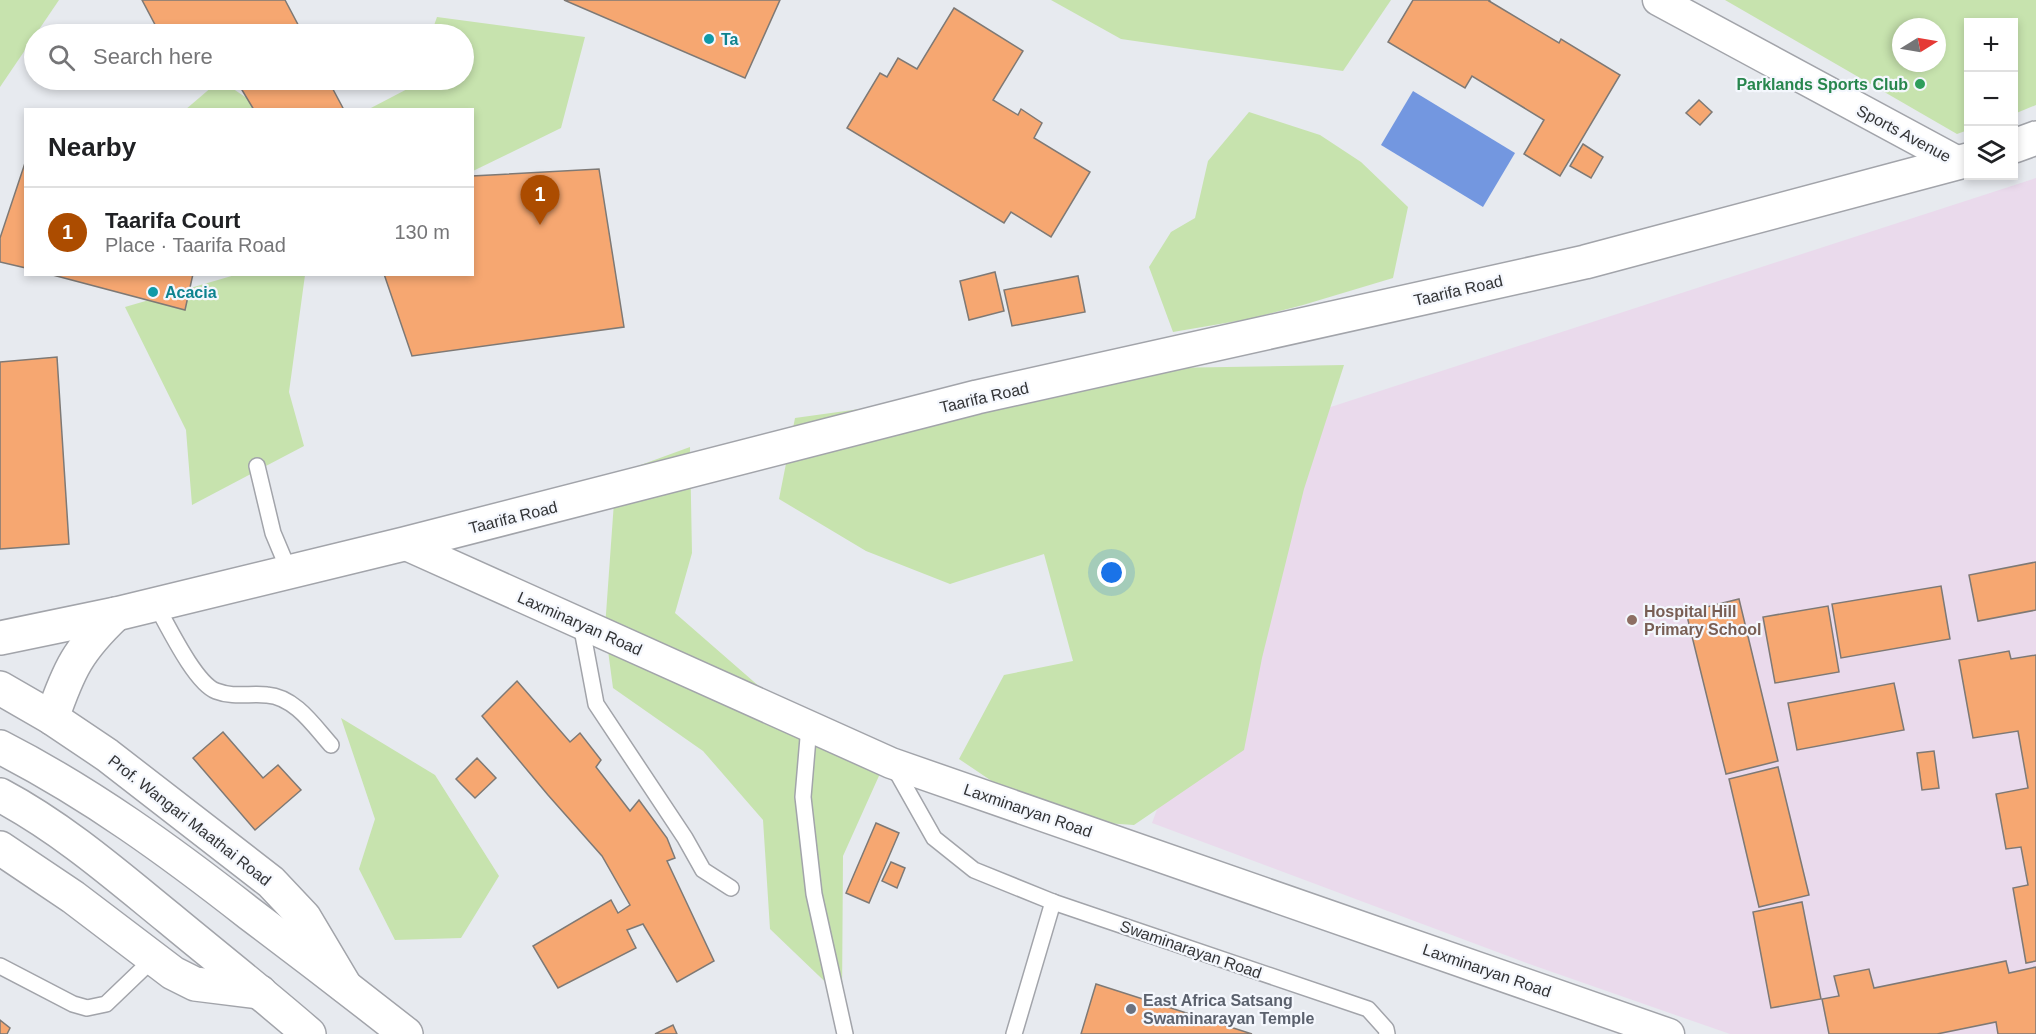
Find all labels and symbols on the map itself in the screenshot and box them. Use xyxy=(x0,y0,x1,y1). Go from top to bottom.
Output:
north arrow xyxy=(1892,18,1946,72)
place label: Ta xyxy=(721,31,739,48)
marker: Ta xyxy=(702,32,716,46)
place label: Parklands Sports Club xyxy=(1736,76,1908,93)
marker: Parklands Sports Club xyxy=(1913,77,1927,91)
street label: Sports Avenue xyxy=(1854,102,1954,165)
pin: 1 xyxy=(520,176,560,225)
street label: Taarifa Road xyxy=(1412,272,1504,309)
place label: Acacia xyxy=(165,284,217,301)
marker: Acacia xyxy=(146,285,160,299)
street label: Taarifa Road xyxy=(938,379,1030,416)
street label: Taarifa Road xyxy=(467,498,559,537)
your location xyxy=(1097,558,1126,587)
street label: Laxminaryan Road xyxy=(515,588,645,659)
place label: Hospital Hill Primary School xyxy=(1644,603,1761,638)
marker: Hospital Hill Primary School xyxy=(1625,613,1639,627)
street label: Prof. Wangari Maathai Road xyxy=(105,752,274,889)
street label: Laxminaryan Road xyxy=(962,781,1094,840)
street label: Swaminarayan Road xyxy=(1118,917,1264,982)
street label: Laxminaryan Road xyxy=(1421,941,1553,1000)
place label: East Africa Satsang Swaminarayan Temple xyxy=(1143,992,1314,1027)
marker: East Africa Satsang Swaminarayan Temple xyxy=(1124,1002,1138,1016)

